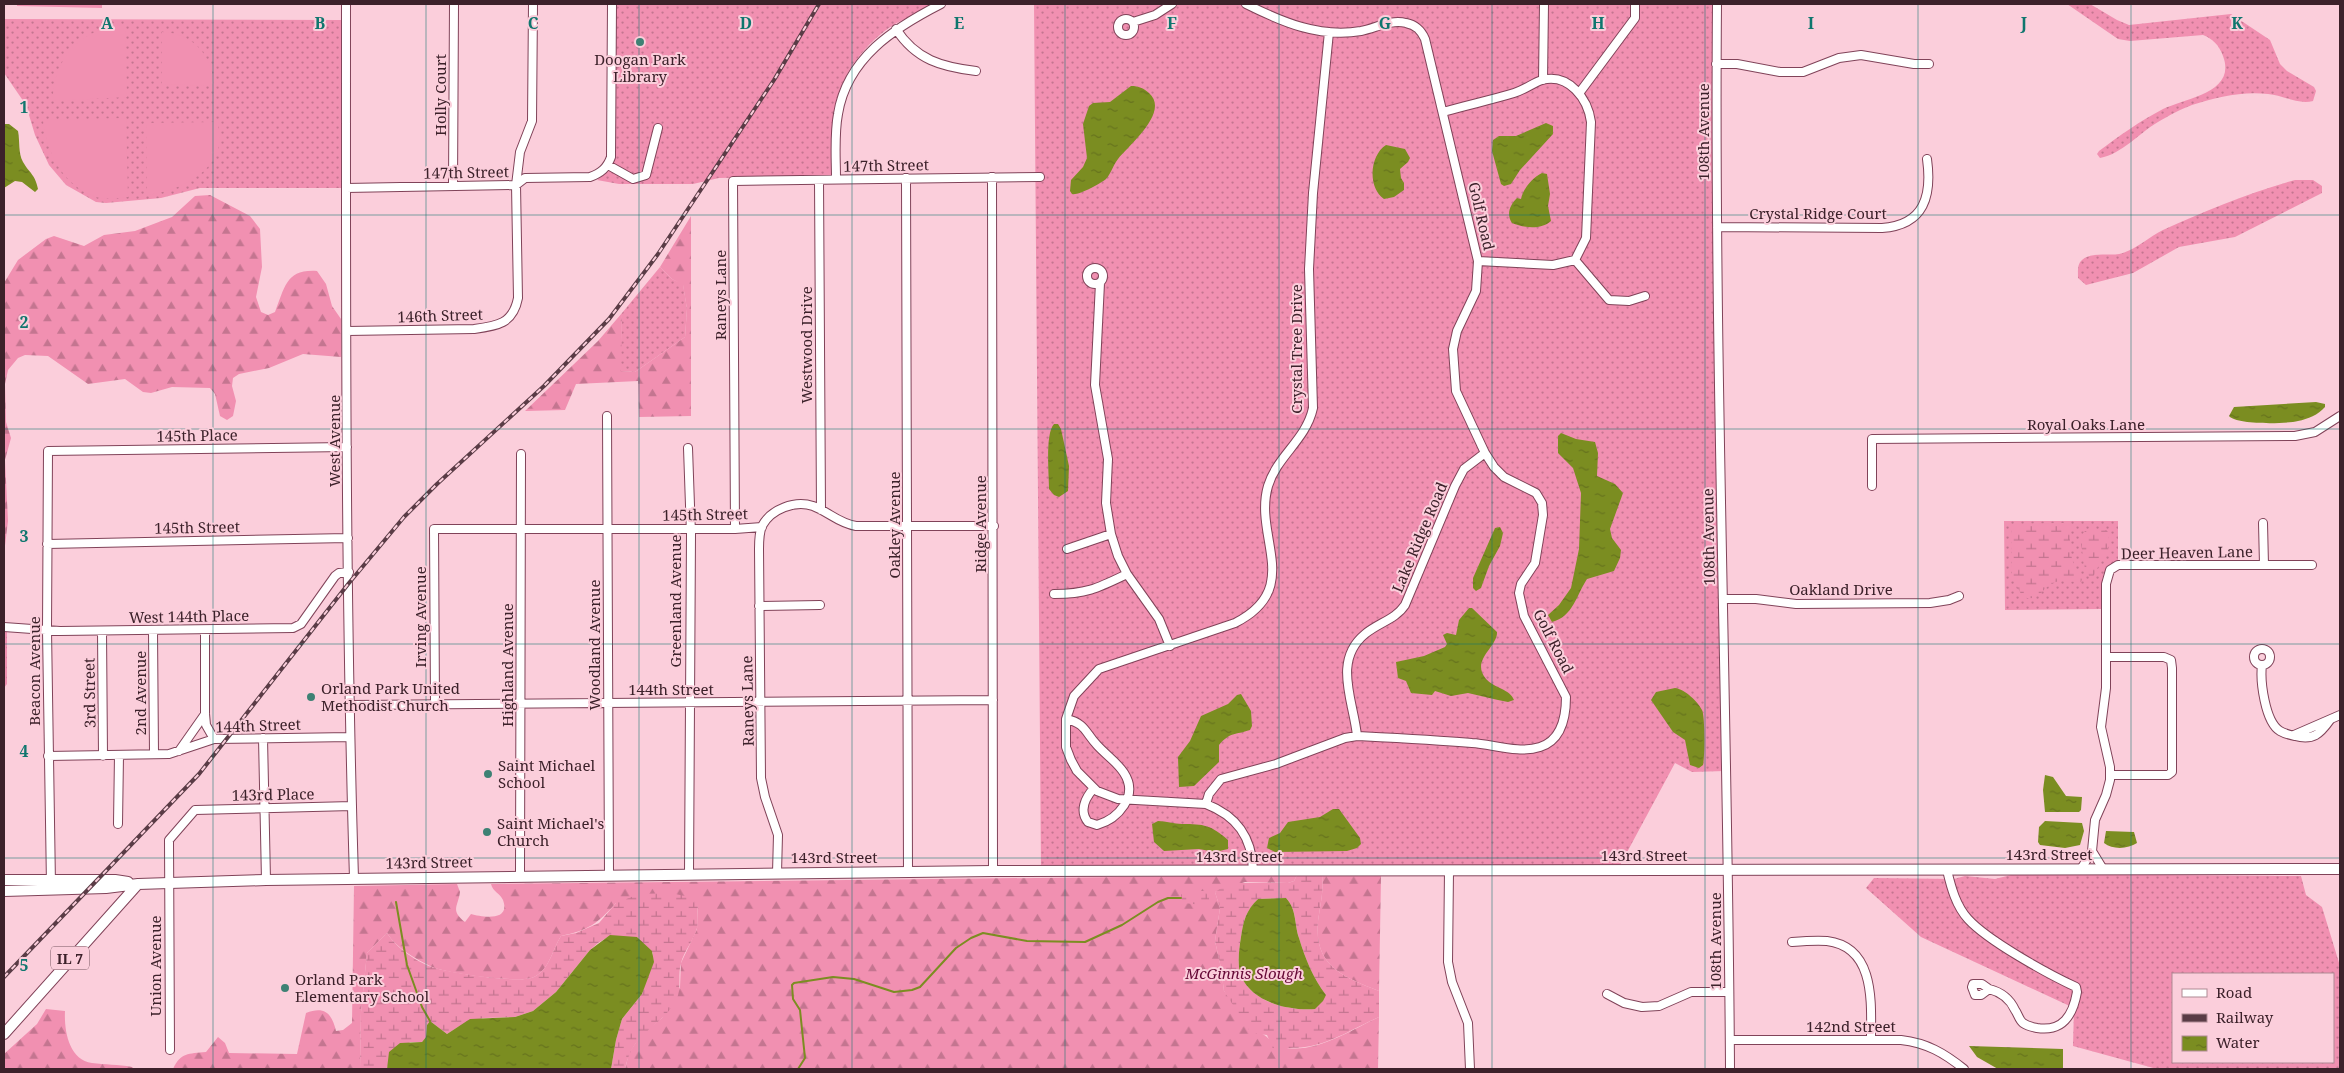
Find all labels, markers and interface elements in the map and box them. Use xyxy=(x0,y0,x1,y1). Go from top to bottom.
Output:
text: A xyxy=(101,12,114,34)
text: B xyxy=(315,12,326,34)
text: C xyxy=(528,12,539,34)
text: D xyxy=(740,12,752,34)
text: E xyxy=(954,12,964,34)
text: F xyxy=(1167,12,1177,34)
text: G xyxy=(1379,12,1391,34)
text: H xyxy=(1591,12,1605,34)
text: I xyxy=(1808,12,1814,34)
text: J xyxy=(2020,12,2028,34)
text: K xyxy=(2231,12,2243,34)
marker: Doogan Park Library xyxy=(634,36,646,48)
place label: Doogan Park Library xyxy=(594,49,686,86)
street label: Holly Court xyxy=(430,54,450,136)
street label: 108th Avenue xyxy=(1693,83,1713,181)
text: 1 xyxy=(19,96,29,118)
street label: 147th Street xyxy=(843,154,929,176)
street label: 147th Street xyxy=(423,161,509,183)
street label: Golf Road xyxy=(1464,180,1500,252)
street label: Crystal Ridge Court xyxy=(1749,203,1887,223)
street label: Raneys Lane xyxy=(710,250,730,340)
street label: Crystal Tree Drive xyxy=(1286,284,1306,414)
street label: Westwood Drive xyxy=(796,286,816,404)
street label: 146th Street xyxy=(397,304,483,326)
text: 2 xyxy=(19,311,29,333)
street label: West Avenue xyxy=(324,395,344,487)
street label: Royal Oaks Lane xyxy=(2027,414,2145,434)
street label: 145th Place xyxy=(156,424,238,446)
street label: Oakley Avenue xyxy=(884,471,904,579)
street label: Ridge Avenue xyxy=(970,475,990,573)
street label: Lake Ridge Road xyxy=(1387,479,1451,595)
street label: 108th Avenue xyxy=(1697,488,1719,586)
street label: 145th Street xyxy=(662,503,748,525)
street label: 145th Street xyxy=(154,516,240,538)
text: 3 xyxy=(19,525,29,547)
street label: Greenland Avenue xyxy=(665,535,685,668)
street label: Deer Heaven Lane xyxy=(2121,541,2253,563)
street label: Irving Avenue xyxy=(410,566,430,668)
street label: Oakland Drive xyxy=(1789,579,1893,599)
street label: Woodland Avenue xyxy=(584,580,604,710)
street label: Highland Avenue xyxy=(497,603,517,727)
street label: West 144th Place xyxy=(129,605,249,627)
street label: Golf Road xyxy=(1529,605,1579,677)
street label: Beacon Avenue xyxy=(24,616,44,726)
street label: 2nd Avenue xyxy=(130,651,150,735)
street label: Raneys Lane xyxy=(736,656,758,746)
street label: 3rd Street xyxy=(78,658,100,728)
place label: Orland Park United Methodist Church xyxy=(321,678,460,715)
street label: 144th Street xyxy=(628,679,714,699)
marker: Orland Park United Methodist Church xyxy=(305,691,317,703)
street label: 144th Street xyxy=(215,714,301,736)
text: 4 xyxy=(19,740,29,762)
place label: Saint Michael School xyxy=(498,755,596,792)
marker: Saint Michael School xyxy=(482,768,494,780)
street label: 143rd Place xyxy=(231,783,315,805)
place label: Saint Michael's Church xyxy=(497,813,604,850)
marker: Saint Michael's Church xyxy=(481,826,493,838)
street label: 143rd Street xyxy=(2005,844,2093,864)
street label: 143rd Street xyxy=(1600,845,1688,865)
street label: 143rd Street xyxy=(1195,846,1283,866)
street label: 143rd Street xyxy=(790,847,878,867)
street label: 143rd Street xyxy=(385,851,473,873)
street label: 108th Avenue xyxy=(1705,892,1725,990)
street label: Union Avenue xyxy=(145,915,165,1017)
road number: IL 7 xyxy=(51,946,89,970)
text: 5 xyxy=(19,954,29,976)
park label: McGinnis Slough xyxy=(1184,963,1303,983)
place label: Orland Park Elementary School xyxy=(295,969,429,1006)
legend xyxy=(2172,973,2334,1063)
marker: Orland Park Elementary School xyxy=(279,982,291,994)
text: Road xyxy=(2216,982,2252,1002)
text: Railway xyxy=(2216,1007,2274,1027)
street label: 142nd Street xyxy=(1806,1016,1896,1036)
text: Water xyxy=(2216,1032,2259,1052)

